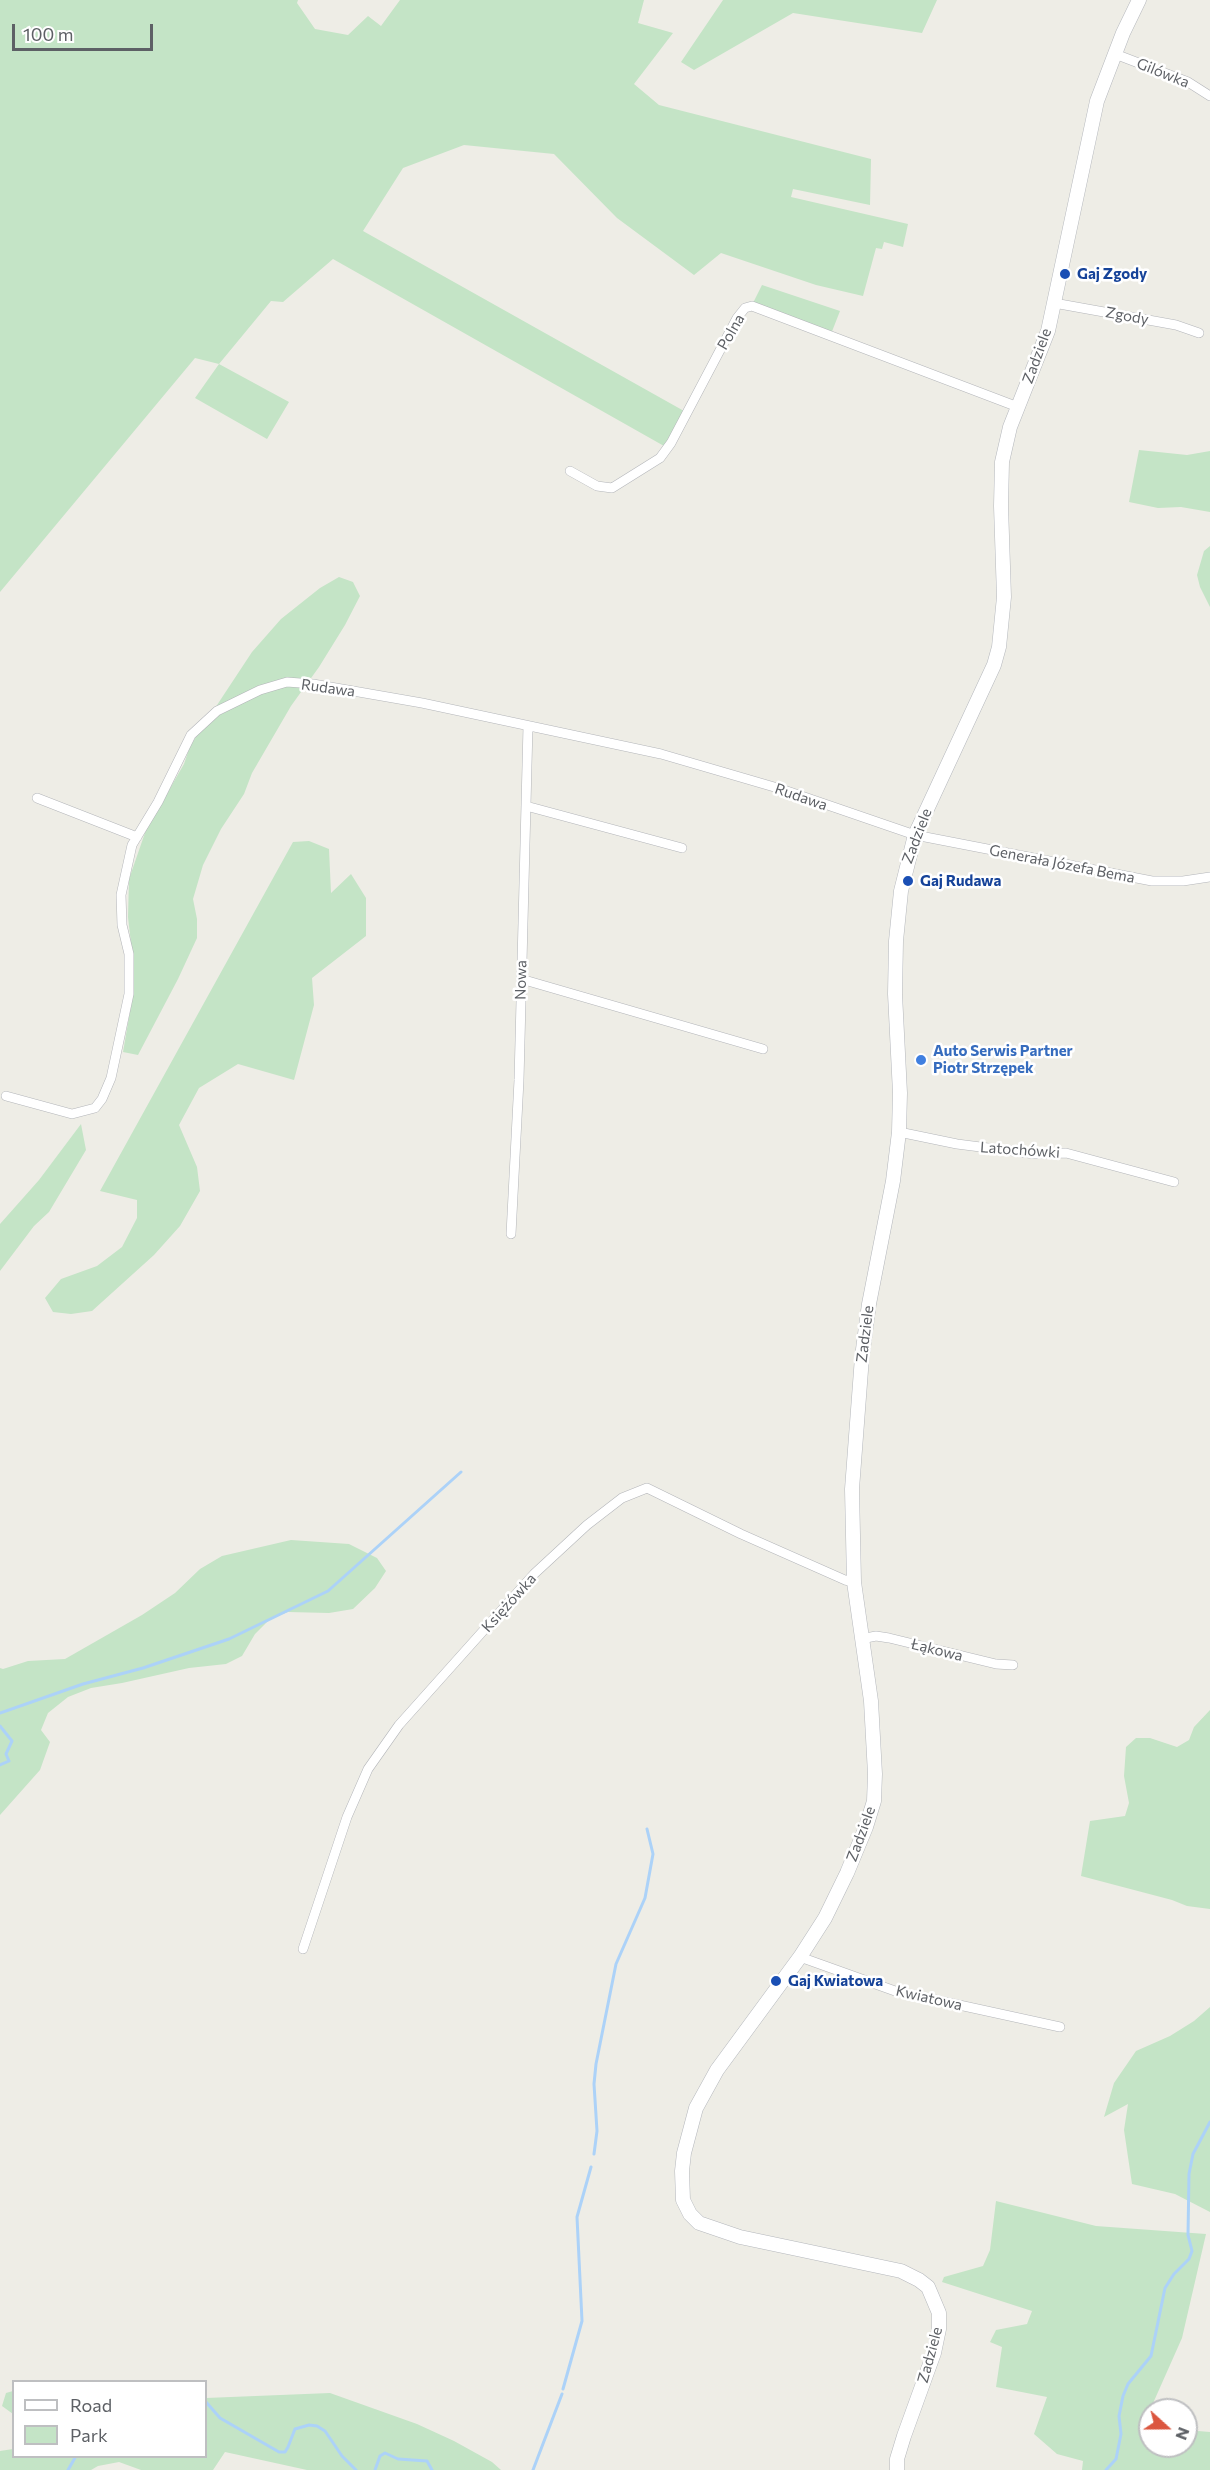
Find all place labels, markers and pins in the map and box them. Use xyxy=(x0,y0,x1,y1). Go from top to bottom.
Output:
place label: Gaj Zgody xyxy=(1077,265,1147,283)
marker: Gaj Zgody xyxy=(1058,267,1072,281)
place label: Gaj Rudawa xyxy=(920,872,1001,890)
marker: Gaj Rudawa xyxy=(901,874,915,888)
place label: Auto Serwis Partner Piotr Strzępek xyxy=(933,1042,1073,1077)
marker: Auto Serwis Partner Piotr Strzępek xyxy=(914,1053,928,1067)
place label: Gaj Kwiatowa xyxy=(788,1972,883,1990)
marker: Gaj Kwiatowa xyxy=(769,1974,783,1988)

